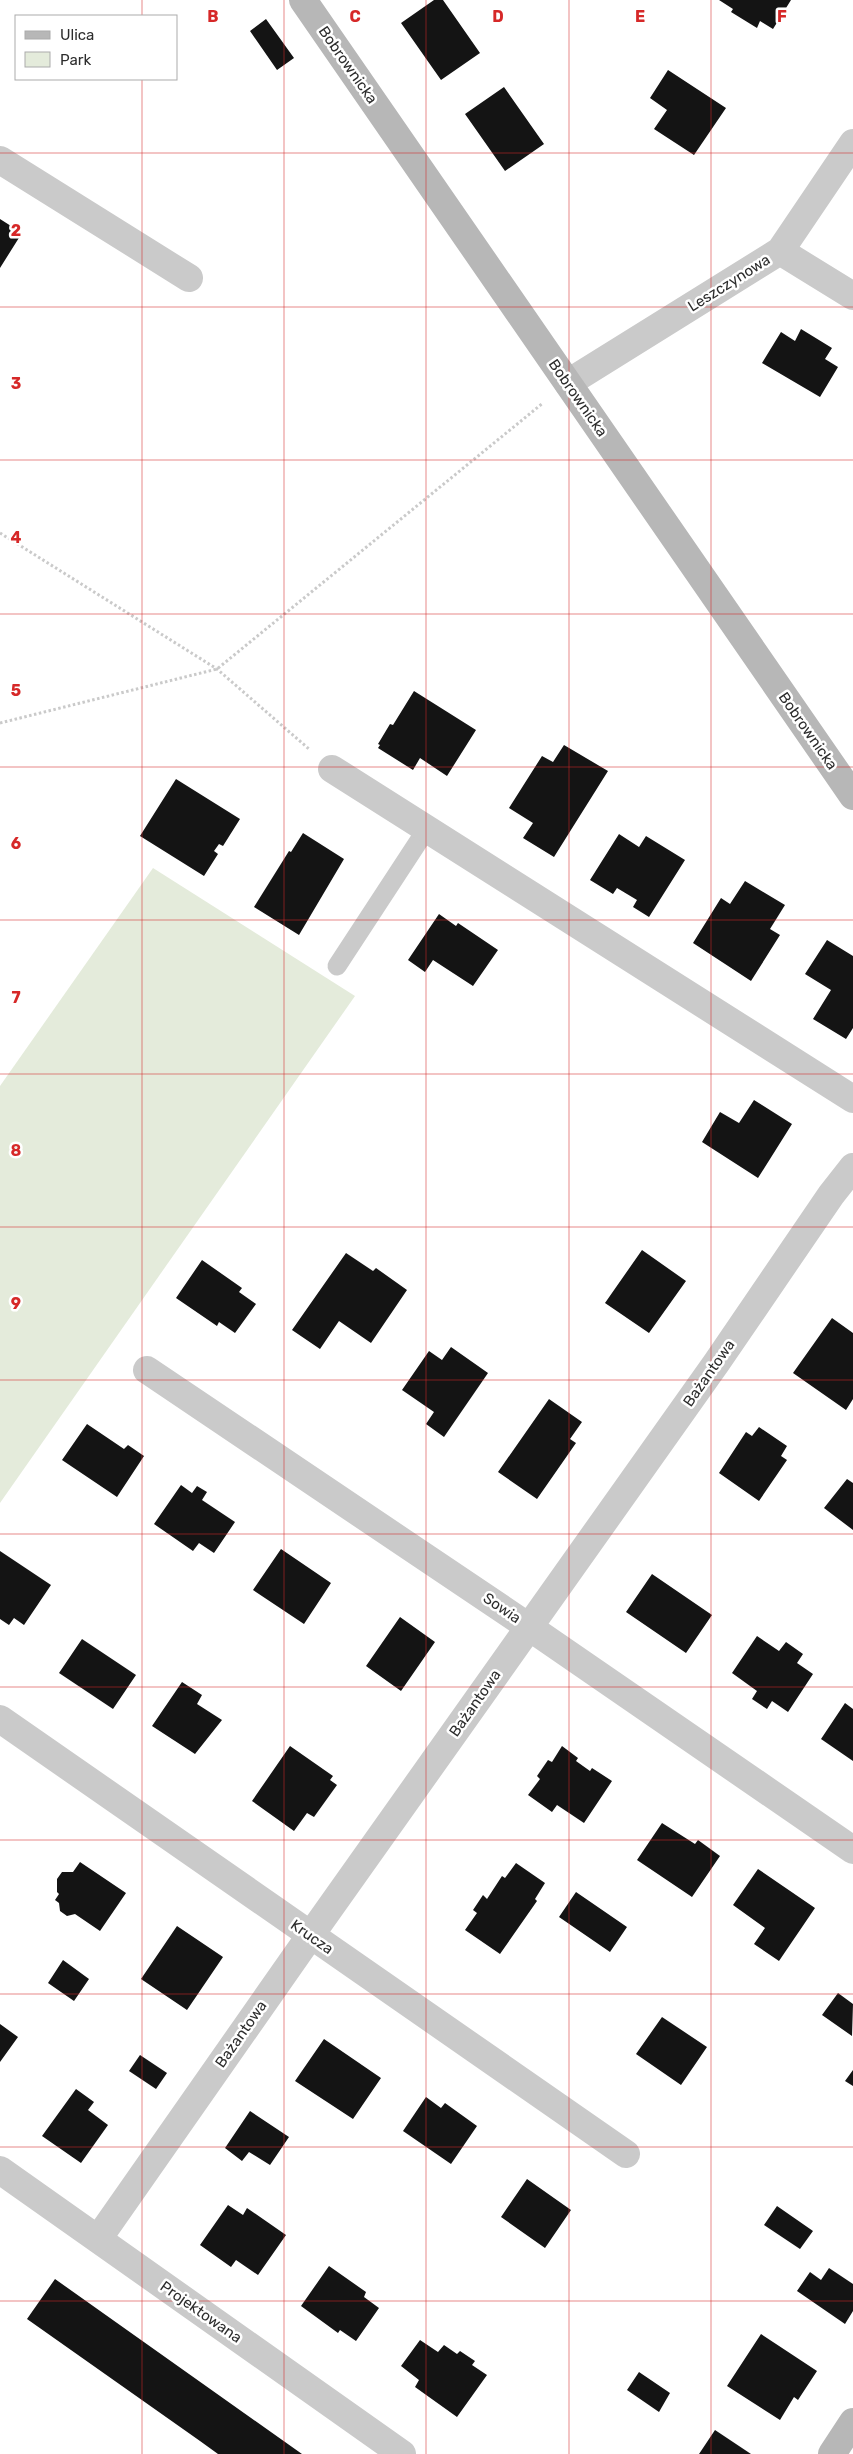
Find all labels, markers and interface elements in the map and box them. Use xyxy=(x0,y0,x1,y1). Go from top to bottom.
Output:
text: B xyxy=(207,7,219,26)
text: C xyxy=(349,7,361,26)
text: D xyxy=(492,7,504,26)
text: E xyxy=(635,7,645,26)
text: F xyxy=(777,7,787,26)
legend xyxy=(15,15,178,80)
street label: Bobrownicka xyxy=(315,23,381,107)
text: Ulica xyxy=(60,26,94,44)
text: Park xyxy=(60,51,91,69)
text: 2 xyxy=(11,221,21,240)
street label: Leszczynowa xyxy=(685,251,773,315)
street label: Bobrownicka xyxy=(545,356,611,440)
text: 3 xyxy=(11,374,21,393)
text: 4 xyxy=(11,528,22,547)
text: 5 xyxy=(11,681,21,700)
street label: Bobrownicka xyxy=(775,689,841,773)
text: 6 xyxy=(11,834,21,853)
text: 7 xyxy=(11,988,21,1007)
text: 8 xyxy=(11,1141,22,1160)
text: 9 xyxy=(11,1294,21,1313)
street label: Bażantowa xyxy=(679,1336,739,1410)
street label: Sowia xyxy=(480,1589,524,1627)
street label: Bażantowa xyxy=(445,1666,505,1740)
street label: Krucza xyxy=(287,1916,337,1958)
street label: Bażantowa xyxy=(211,1997,271,2071)
street label: Projektowana xyxy=(157,2277,245,2347)

